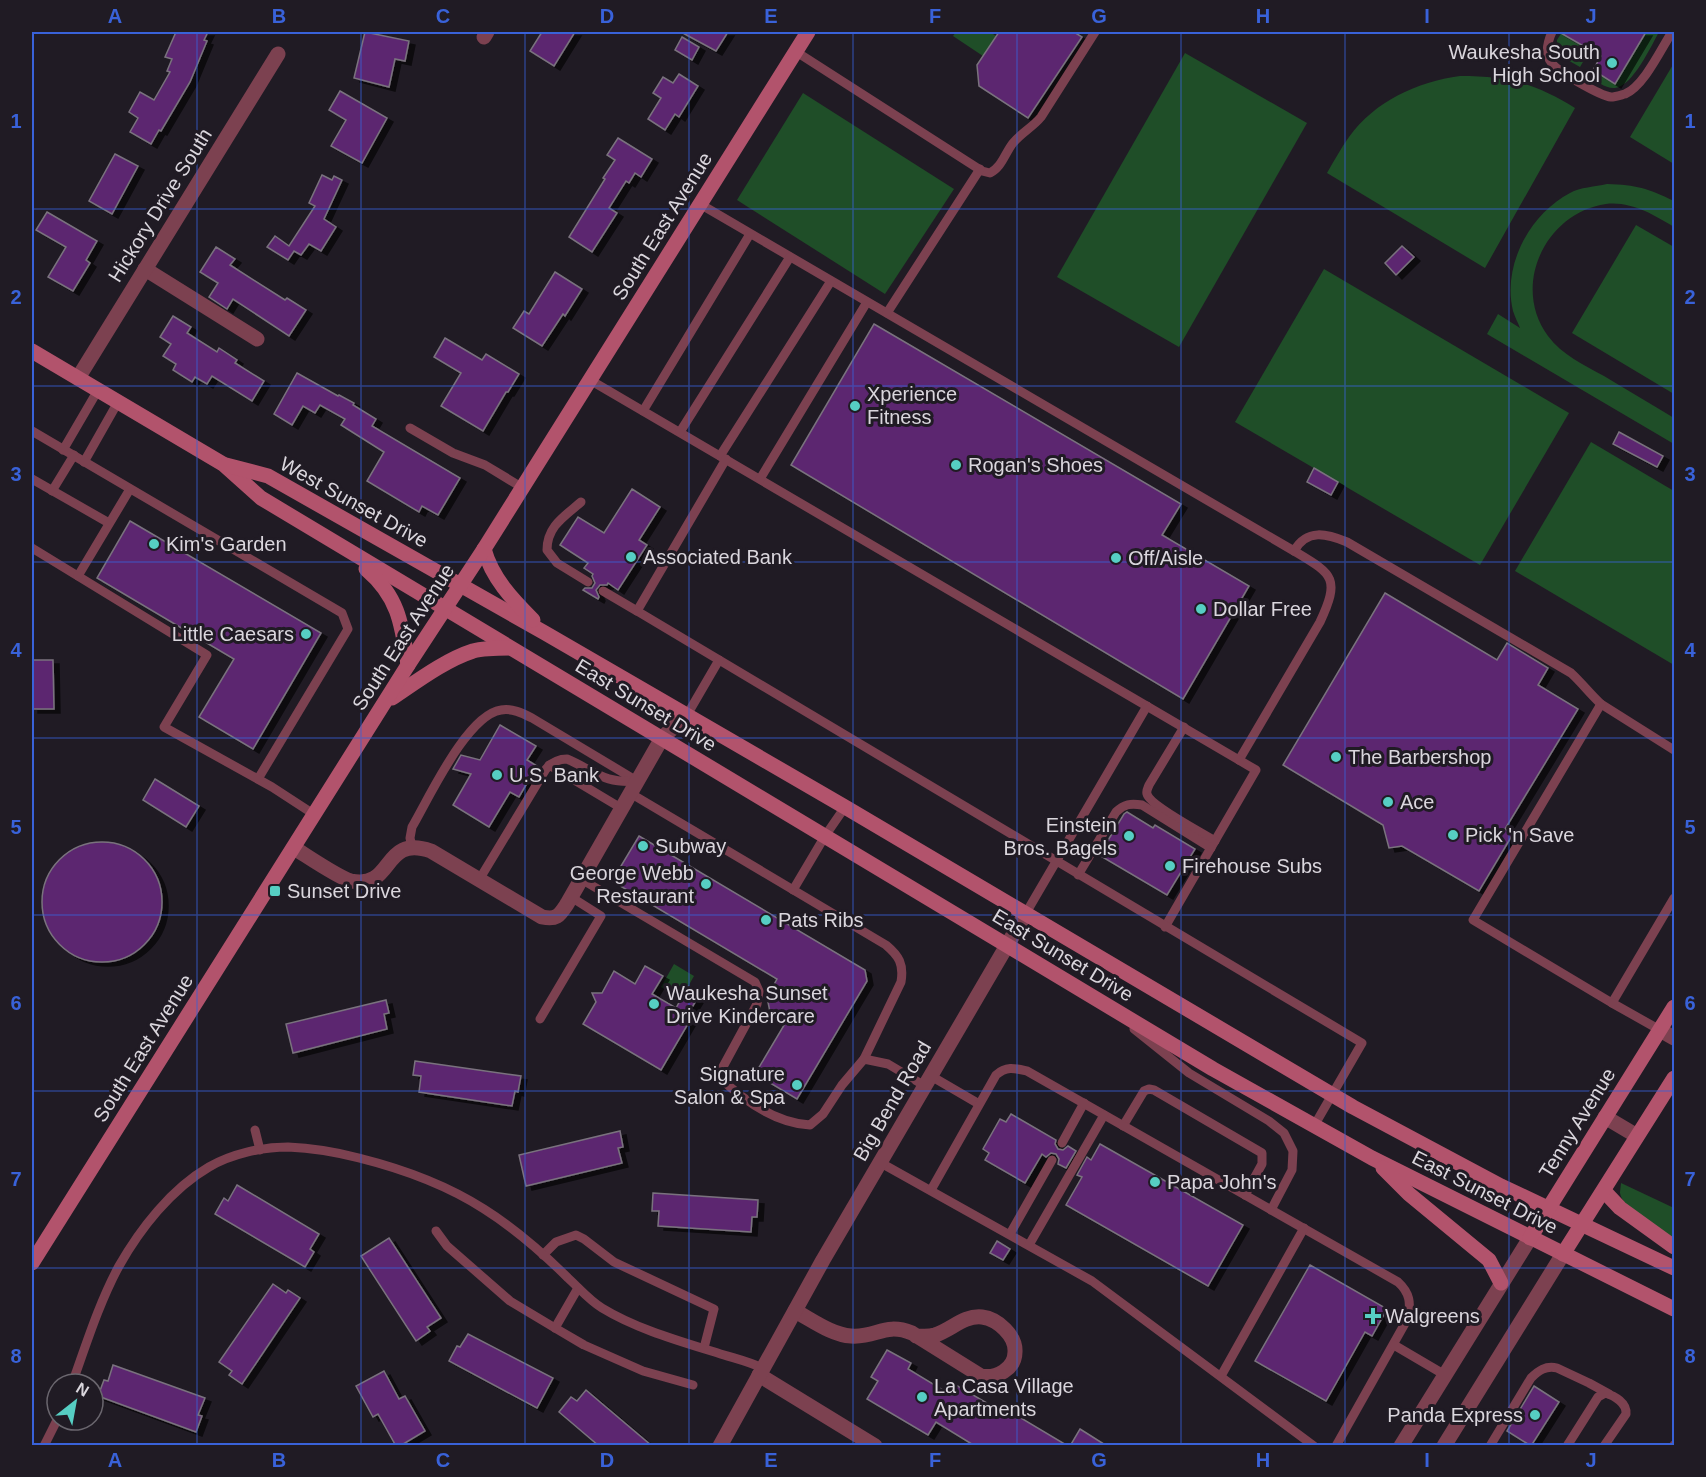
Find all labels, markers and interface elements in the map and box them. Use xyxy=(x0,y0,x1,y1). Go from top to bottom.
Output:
text: A xyxy=(108,5,122,27)
text: B xyxy=(272,5,286,27)
text: C xyxy=(436,5,450,27)
text: D xyxy=(600,5,614,27)
text: E xyxy=(764,5,778,27)
text: F xyxy=(929,5,941,27)
text: G xyxy=(1091,5,1107,27)
text: H xyxy=(1256,5,1270,27)
text: I xyxy=(1424,5,1430,27)
text: J xyxy=(1585,5,1597,27)
place label: Waukesha South High School xyxy=(1448,41,1600,86)
marker: Waukesha South High School xyxy=(1605,56,1619,70)
text: 1 xyxy=(10,110,22,132)
text: 1 xyxy=(1684,110,1696,132)
street label: Hickory Drive South xyxy=(104,124,216,286)
street label: South East Avenue xyxy=(608,148,716,304)
text: 2 xyxy=(10,286,22,308)
text: 2 xyxy=(1684,286,1696,308)
place label: Xperience Fitness xyxy=(867,383,957,428)
marker: Xperience Fitness xyxy=(848,399,862,413)
street label: West Sunset Drive xyxy=(276,452,432,552)
place label: Rogan's Shoes xyxy=(968,454,1103,476)
marker: Rogan's Shoes xyxy=(949,458,963,472)
text: 3 xyxy=(10,463,22,485)
text: 3 xyxy=(1684,463,1696,485)
place label: Kim's Garden xyxy=(166,533,287,555)
marker: Kim's Garden xyxy=(147,537,161,551)
place label: Associated Bank xyxy=(643,546,793,568)
place label: Off/Aisle xyxy=(1128,547,1203,569)
marker: Associated Bank xyxy=(624,550,638,564)
marker: Off/Aisle xyxy=(1109,551,1123,565)
street label: South East Avenue xyxy=(348,560,458,714)
place label: Dollar Free xyxy=(1213,598,1312,620)
marker: Dollar Free xyxy=(1194,602,1208,616)
place label: Little Caesars xyxy=(172,623,294,645)
marker: Little Caesars xyxy=(299,627,313,641)
text: 4 xyxy=(10,639,22,661)
text: 4 xyxy=(1684,639,1696,661)
street label: East Sunset Drive xyxy=(572,654,720,756)
place label: The Barbershop xyxy=(1348,746,1491,768)
marker: The Barbershop xyxy=(1329,750,1343,764)
place label: U.S. Bank xyxy=(509,764,600,786)
marker: U.S. Bank xyxy=(490,768,504,782)
place label: Ace xyxy=(1400,791,1434,813)
marker: Ace xyxy=(1381,795,1395,809)
place label: Einstein Bros. Bagels xyxy=(1004,814,1117,859)
text: 5 xyxy=(10,816,22,838)
text: 5 xyxy=(1684,816,1696,838)
place label: Pick 'n Save xyxy=(1465,824,1574,846)
marker: Pick 'n Save xyxy=(1446,828,1460,842)
marker: Einstein Bros. Bagels xyxy=(1122,829,1136,843)
place label: Subway xyxy=(655,835,726,857)
marker: Subway xyxy=(636,839,650,853)
place label: Firehouse Subs xyxy=(1182,855,1322,877)
marker: Firehouse Subs xyxy=(1163,859,1177,873)
place label: George Webb Restaurant xyxy=(570,862,694,907)
marker: George Webb Restaurant xyxy=(699,877,713,891)
place label: Sunset Drive xyxy=(287,880,402,902)
marker: Sunset Drive xyxy=(268,884,282,898)
street label: East Sunset Drive xyxy=(989,904,1137,1006)
place label: Pats Ribs xyxy=(778,909,864,931)
marker: Pats Ribs xyxy=(759,913,773,927)
street label: South East Avenue xyxy=(89,970,197,1126)
place label: Waukesha Sunset Drive Kindercare xyxy=(666,982,828,1027)
text: 6 xyxy=(10,992,22,1014)
text: 6 xyxy=(1684,992,1696,1014)
marker: Waukesha Sunset Drive Kindercare xyxy=(647,997,661,1011)
street label: Big Bend Road xyxy=(849,1037,935,1165)
place label: Signature Salon & Spa xyxy=(674,1063,786,1108)
street label: Tenny Avenue xyxy=(1534,1064,1620,1182)
marker: Signature Salon & Spa xyxy=(790,1078,804,1092)
street label: East Sunset Drive xyxy=(1409,1146,1561,1238)
text: 7 xyxy=(10,1168,22,1190)
text: 7 xyxy=(1684,1168,1696,1190)
place label: Papa John's xyxy=(1167,1171,1276,1193)
marker: Papa John's xyxy=(1148,1175,1162,1189)
place label: Walgreens xyxy=(1385,1305,1480,1327)
marker: Walgreens xyxy=(1366,1309,1380,1323)
text: 8 xyxy=(10,1345,22,1367)
text: 8 xyxy=(1684,1345,1696,1367)
north arrow xyxy=(45,1372,105,1432)
place label: La Casa Village Apartments xyxy=(934,1375,1074,1420)
text: N xyxy=(73,1379,92,1400)
marker: La Casa Village Apartments xyxy=(915,1390,929,1404)
place label: Panda Express xyxy=(1387,1404,1523,1426)
marker: Panda Express xyxy=(1528,1408,1542,1422)
text: A xyxy=(108,1449,122,1471)
text: B xyxy=(272,1449,286,1471)
text: C xyxy=(436,1449,450,1471)
text: D xyxy=(600,1449,614,1471)
text: E xyxy=(764,1449,778,1471)
text: F xyxy=(929,1449,941,1471)
text: G xyxy=(1091,1449,1107,1471)
text: H xyxy=(1256,1449,1270,1471)
text: I xyxy=(1424,1449,1430,1471)
text: J xyxy=(1585,1449,1597,1471)

